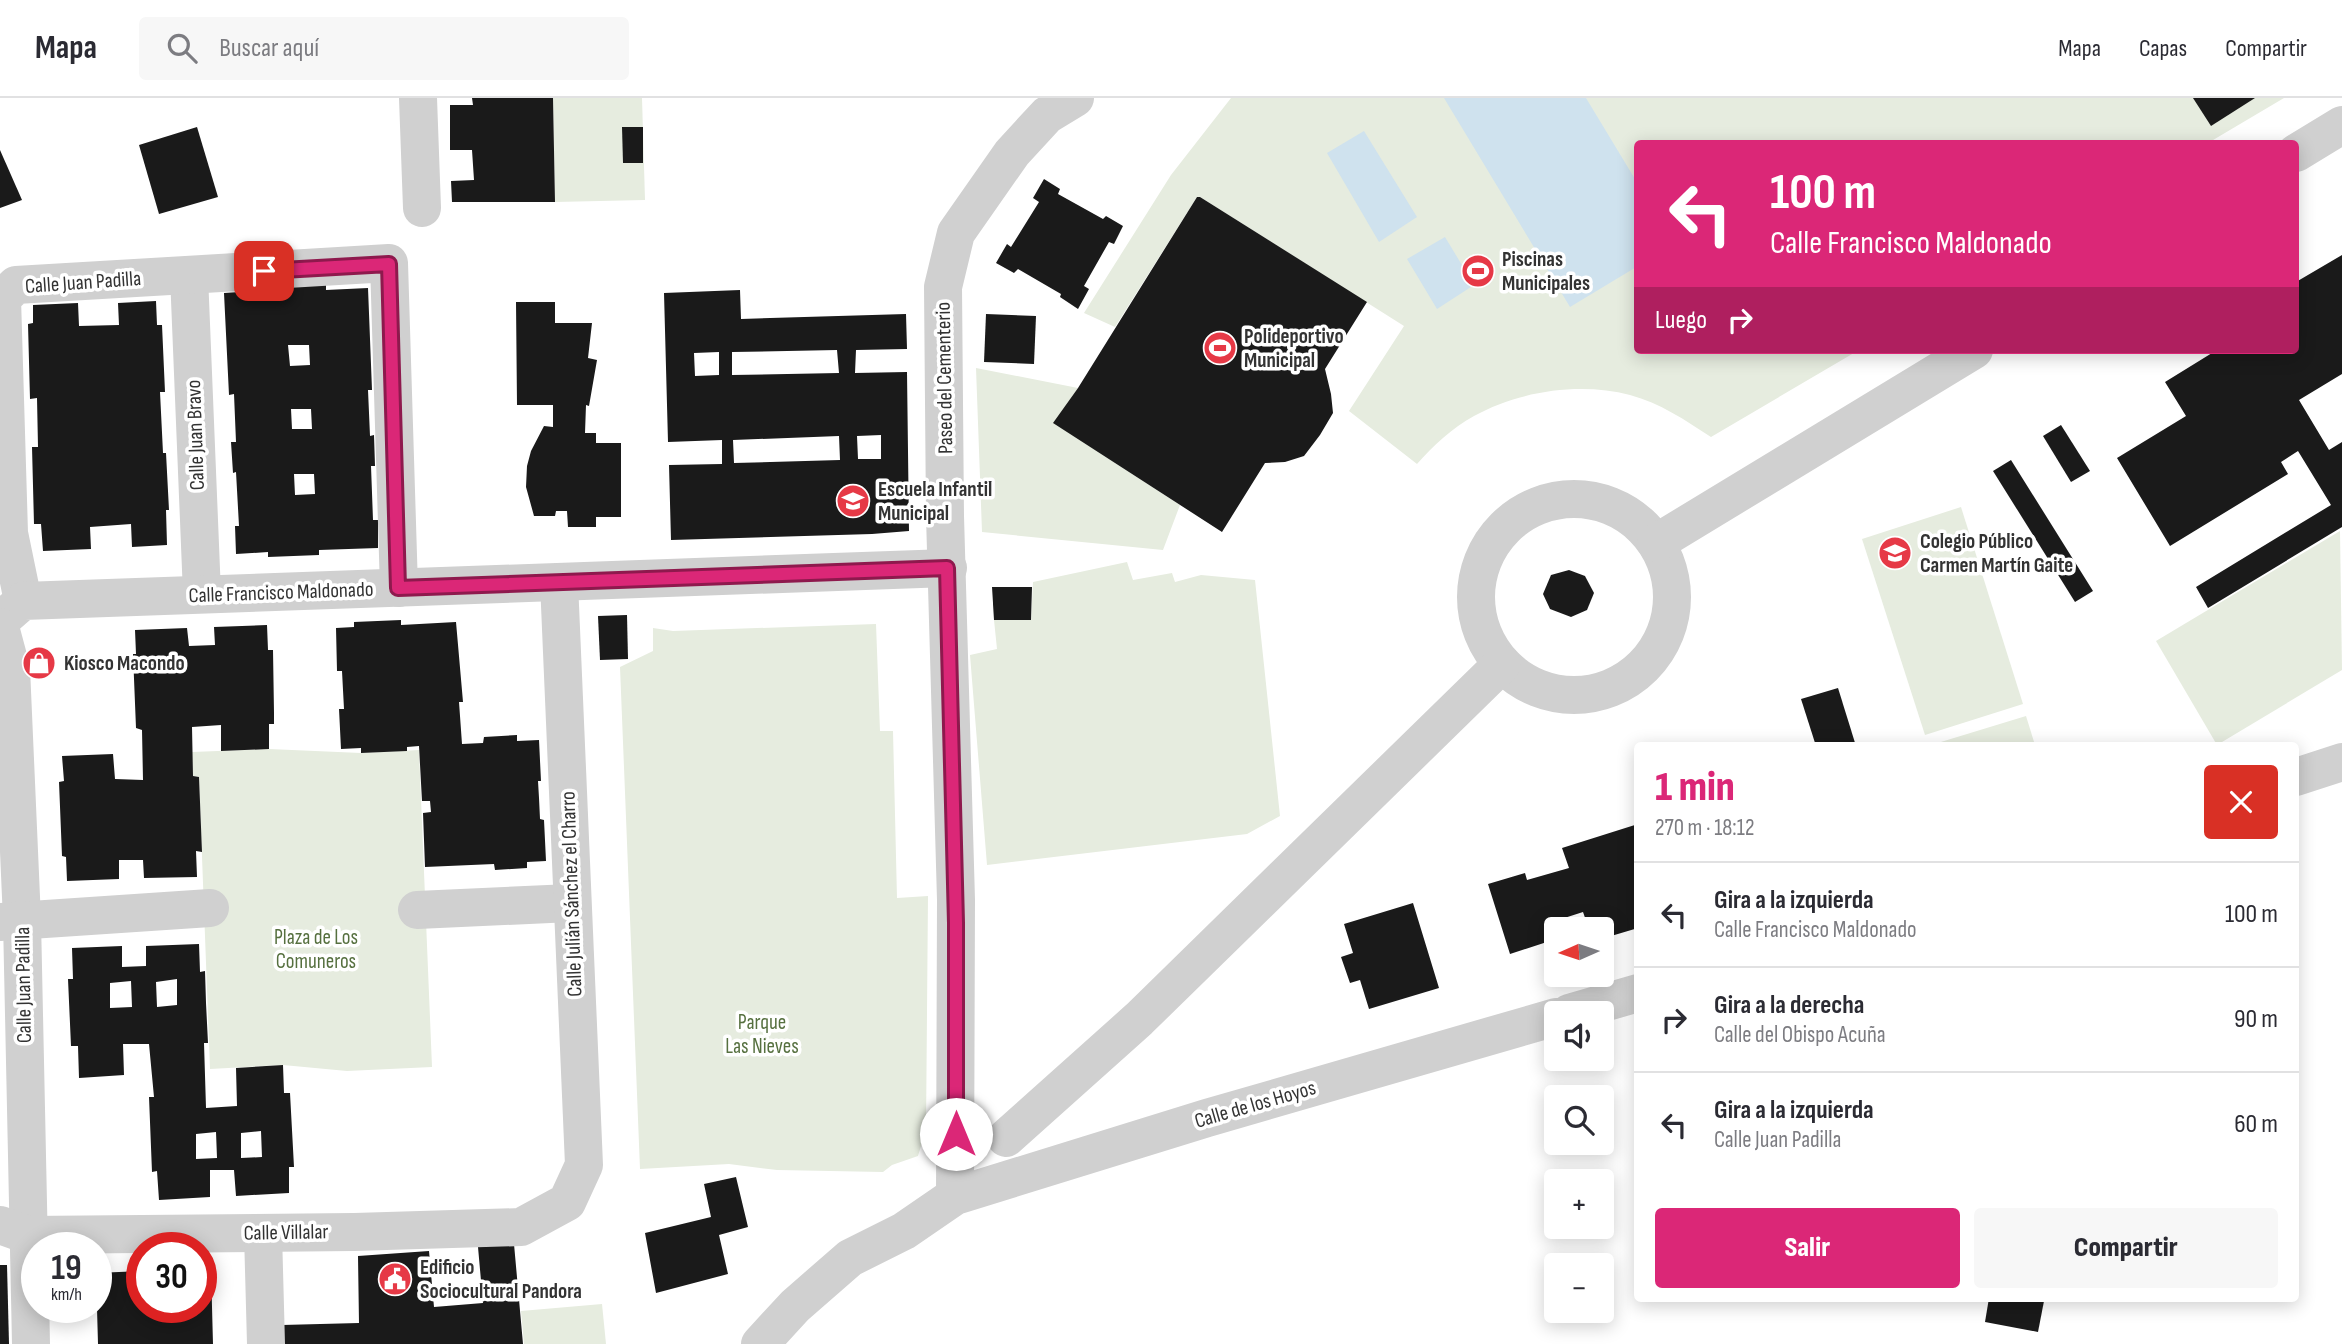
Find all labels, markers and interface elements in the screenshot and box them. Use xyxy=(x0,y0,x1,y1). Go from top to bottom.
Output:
search box xyxy=(139,17,629,80)
text: Mapa xyxy=(35,28,97,68)
icon: search xyxy=(163,29,201,67)
text: Buscar aquí xyxy=(219,33,319,64)
text: Mapa xyxy=(2058,34,2101,63)
text: Capas xyxy=(2139,34,2187,63)
text: Compartir xyxy=(2225,34,2307,63)
text: 100 m xyxy=(1770,164,1876,223)
icon: left xyxy=(1655,168,1746,259)
text: Calle Francisco Maldonado xyxy=(1770,224,2052,263)
pin xyxy=(234,241,294,301)
place label: Piscinas Municipales xyxy=(1502,247,1590,296)
icon: arrive xyxy=(245,252,283,290)
sports icon: Piscinas Municipales xyxy=(1459,252,1497,290)
street label: Calle Juan Padilla xyxy=(24,266,142,299)
icon: right xyxy=(1721,301,1759,339)
street label: Paseo del Cementerio xyxy=(931,302,958,454)
text: Luego xyxy=(1655,305,1707,336)
place label: Polideportivo Municipal xyxy=(1244,324,1344,373)
sports icon: Polideportivo Municipal xyxy=(1201,329,1239,367)
street label: Calle Juan Bravo xyxy=(181,379,210,491)
place label: Escuela Infantil Municipal xyxy=(878,477,992,526)
school or university icon: Escuela Infantil Municipal xyxy=(834,482,872,520)
place label: Colegio Público Carmen Martín Gaite xyxy=(1920,529,2073,578)
school or university icon: Colegio Público Carmen Martín Gaite xyxy=(1876,534,1914,572)
street label: Calle Francisco Maldonado xyxy=(188,577,374,608)
shop icon: Kiosco Macondo xyxy=(20,644,58,682)
place label: Kiosco Macondo xyxy=(64,651,185,676)
text: 1 min xyxy=(1655,762,1735,813)
button: close xyxy=(2204,765,2278,839)
street label: Calle Julián Sánchez el Charro xyxy=(555,791,588,997)
text: 270 m · 18:12 xyxy=(1655,814,1754,842)
text: Gira a la izquierda xyxy=(1714,885,1874,916)
icon: left xyxy=(1655,896,1693,934)
text: 100 m xyxy=(2225,899,2278,930)
text: Calle Francisco Maldonado xyxy=(1714,916,1917,944)
north arrow xyxy=(1544,917,1614,987)
map controls xyxy=(1544,917,1614,1323)
park label: Plaza de Los Comuneros xyxy=(274,925,358,974)
street label: Calle Juan Padilla xyxy=(10,927,37,1043)
text: Gira a la derecha xyxy=(1714,990,1864,1021)
button: sound xyxy=(1544,1001,1614,1071)
icon: right xyxy=(1655,1001,1693,1039)
text: 90 m xyxy=(2234,1004,2278,1035)
park label: Parque Las Nieves xyxy=(725,1010,799,1059)
text: Calle del Obispo Acuña xyxy=(1714,1021,1886,1049)
street label: Calle de los Hoyos xyxy=(1192,1075,1319,1134)
button: search xyxy=(1544,1085,1614,1155)
text: Gira a la izquierda xyxy=(1714,1095,1874,1126)
position arrow xyxy=(919,1097,993,1171)
icon: left xyxy=(1655,1106,1693,1144)
text: 60 m xyxy=(2234,1109,2278,1140)
text: Calle Juan Padilla xyxy=(1714,1126,1841,1154)
button: + xyxy=(1544,1169,1614,1239)
button: Salir xyxy=(1655,1208,1960,1288)
button: Compartir xyxy=(1974,1208,2278,1288)
street label: Calle Villalar xyxy=(243,1219,329,1246)
speed limit sign: 30 xyxy=(126,1232,217,1323)
text: 19 xyxy=(51,1247,82,1290)
button: − xyxy=(1544,1253,1614,1323)
place label: Edificio Sociocultural Pandora xyxy=(420,1255,582,1304)
public building icon: Edificio Sociocultural Pandora xyxy=(376,1260,414,1298)
text: km/h xyxy=(51,1284,82,1305)

